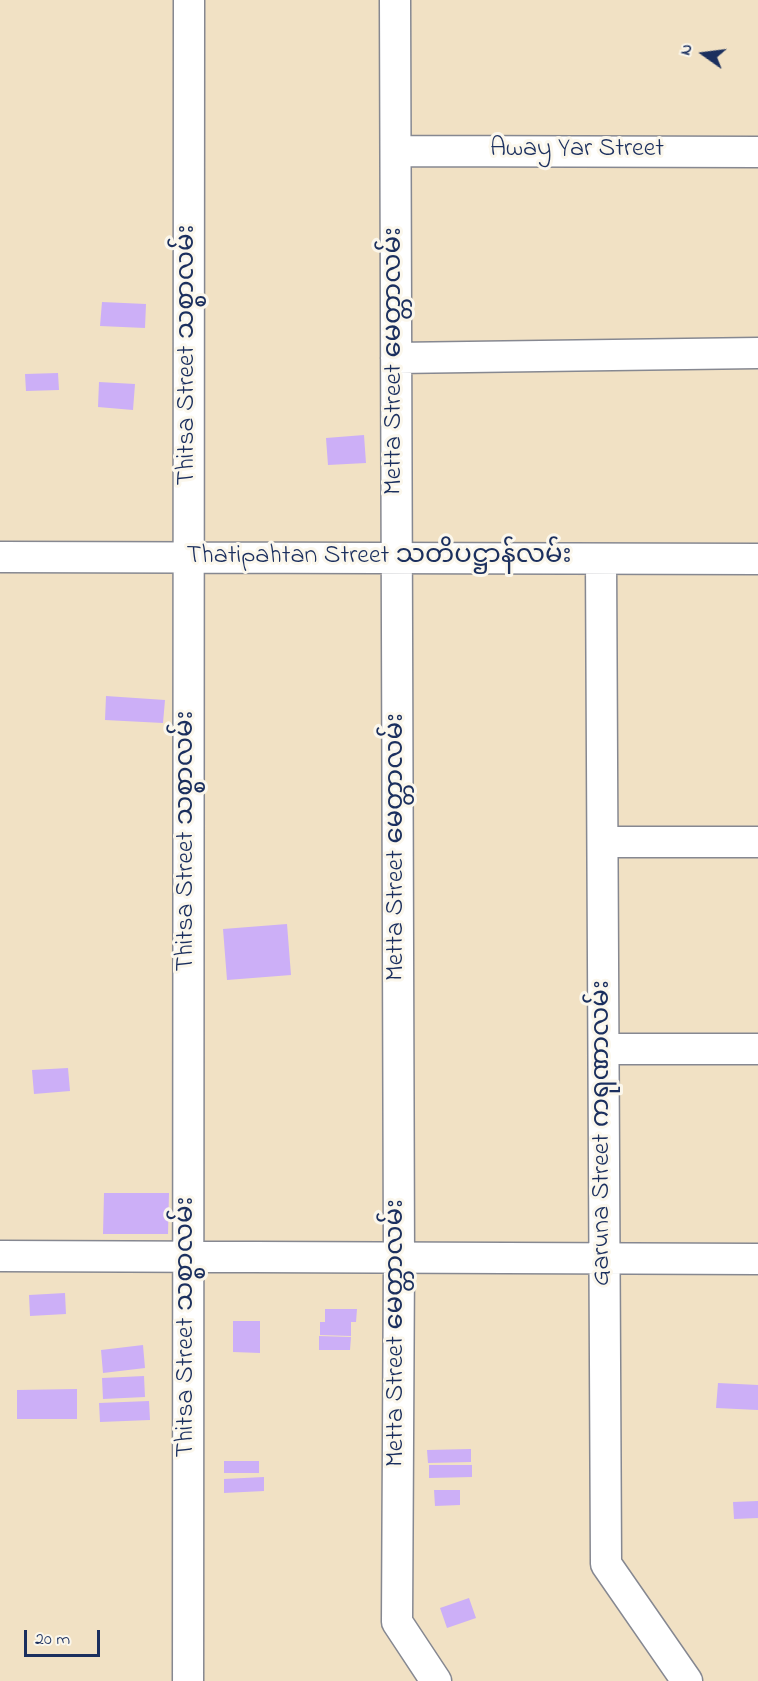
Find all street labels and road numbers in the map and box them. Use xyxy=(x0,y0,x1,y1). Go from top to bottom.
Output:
street label: Away Yar Street xyxy=(490,135,664,167)
street label: Thitsa Street သစ္စာလမ်း xyxy=(173,225,205,485)
street label: Metta Street မေတ္တာလမ်း xyxy=(380,227,412,495)
street label: Thatipahtan Street သတိပဋ္ဌာန်လမ်း xyxy=(186,542,572,574)
street label: Thitsa Street သစ္စာလမ်း xyxy=(172,711,204,971)
street label: Metta Street မေတ္တာလမ်း xyxy=(382,713,414,981)
street label: Garuna Street ကရုဏာလမ်း xyxy=(588,980,620,1286)
street label: Thitsa Street သစ္စာလမ်း xyxy=(172,1197,204,1457)
street label: Metta Street မေတ္တာလမ်း xyxy=(382,1199,414,1467)

